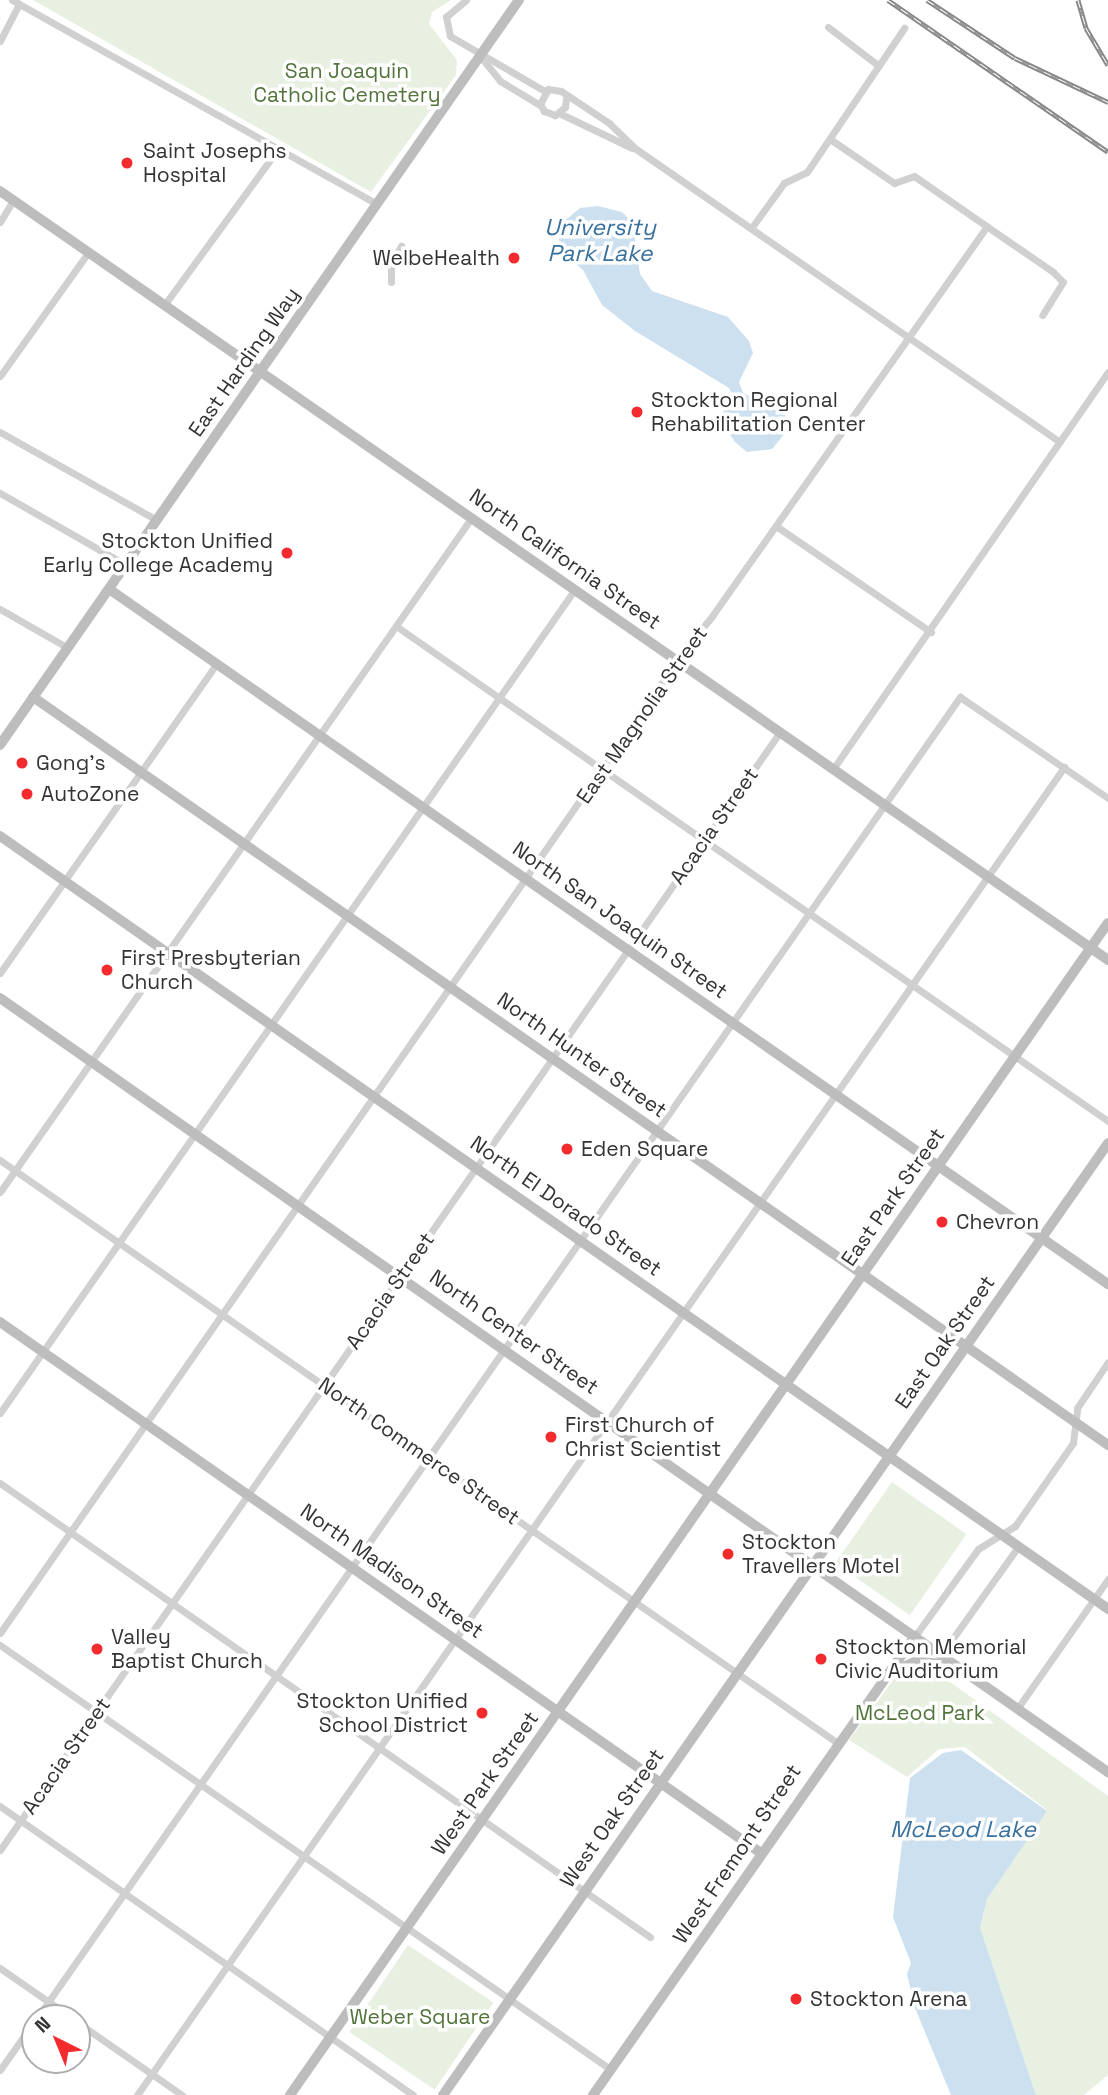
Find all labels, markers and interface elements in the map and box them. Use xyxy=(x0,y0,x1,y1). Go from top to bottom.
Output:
park label: San Joaquin Catholic Cemetery xyxy=(253,58,441,108)
place label: Saint Josephs Hospital xyxy=(143,138,287,188)
marker: Saint Josephs Hospital xyxy=(117,153,137,173)
water label: University Park Lake xyxy=(544,213,656,267)
place label: WelbeHealth xyxy=(372,245,500,271)
marker: WelbeHealth xyxy=(506,250,522,266)
street label: East Harding Way xyxy=(183,283,305,441)
place label: Stockton Regional Rehabilitation Center xyxy=(651,387,866,437)
marker: Stockton Regional Rehabilitation Center xyxy=(629,404,645,420)
street label: North California Street xyxy=(464,483,666,635)
place label: Stockton Unified Early College Academy xyxy=(43,528,273,578)
marker: Stockton Unified Early College Academy xyxy=(279,545,295,561)
street label: East Magnolia Street xyxy=(571,621,713,809)
place label: Gong's xyxy=(36,750,105,776)
marker: Gong's xyxy=(14,755,30,771)
street label: Acacia Street xyxy=(664,763,764,889)
place label: AutoZone xyxy=(41,781,139,807)
marker: AutoZone xyxy=(19,786,35,802)
street label: North San Joaquin Street xyxy=(508,836,732,1004)
place label: First Presbyterian Church xyxy=(121,945,301,995)
marker: First Presbyterian Church xyxy=(99,962,115,978)
street label: North Hunter Street xyxy=(492,987,672,1123)
street label: East Park Street xyxy=(836,1123,950,1271)
street label: North El Dorado Street xyxy=(466,1130,666,1282)
place label: Eden Square xyxy=(581,1136,708,1162)
marker: Eden Square xyxy=(559,1141,575,1157)
place label: Chevron xyxy=(956,1209,1039,1235)
marker: Chevron xyxy=(934,1214,950,1230)
street label: Acacia Street xyxy=(340,1228,440,1354)
street label: North Center Street xyxy=(425,1264,603,1400)
street label: East Oak Street xyxy=(890,1271,1000,1413)
street label: North Commerce Street xyxy=(314,1372,524,1530)
place label: First Church of Christ Scientist xyxy=(565,1412,721,1462)
marker: First Church of Christ Scientist xyxy=(543,1429,559,1445)
street label: North Madison Street xyxy=(296,1498,488,1644)
place label: Stockton Travellers Motel xyxy=(742,1529,900,1579)
marker: Stockton Travellers Motel xyxy=(720,1546,736,1562)
place label: Valley Baptist Church xyxy=(111,1624,263,1674)
place label: Stockton Memorial Civic Auditorium xyxy=(835,1634,1026,1684)
marker: Valley Baptist Church xyxy=(89,1641,105,1657)
marker: Stockton Memorial Civic Auditorium xyxy=(813,1651,829,1667)
place label: Stockton Unified School District xyxy=(297,1688,468,1738)
street label: Acacia Street xyxy=(16,1693,116,1819)
park label: McLeod Park xyxy=(855,1700,985,1726)
marker: Stockton Unified School District xyxy=(474,1705,490,1721)
street label: West Park Street xyxy=(426,1706,544,1860)
street label: West Oak Street xyxy=(555,1744,669,1892)
street label: West Fremont Street xyxy=(668,1760,806,1948)
water label: McLeod Lake xyxy=(890,1815,1036,1843)
place label: Stockton Arena xyxy=(810,1986,968,2012)
marker: Stockton Arena xyxy=(788,1991,804,2007)
north arrow xyxy=(21,2004,91,2074)
park label: Weber Square xyxy=(349,2004,491,2030)
text: N xyxy=(30,2011,56,2038)

